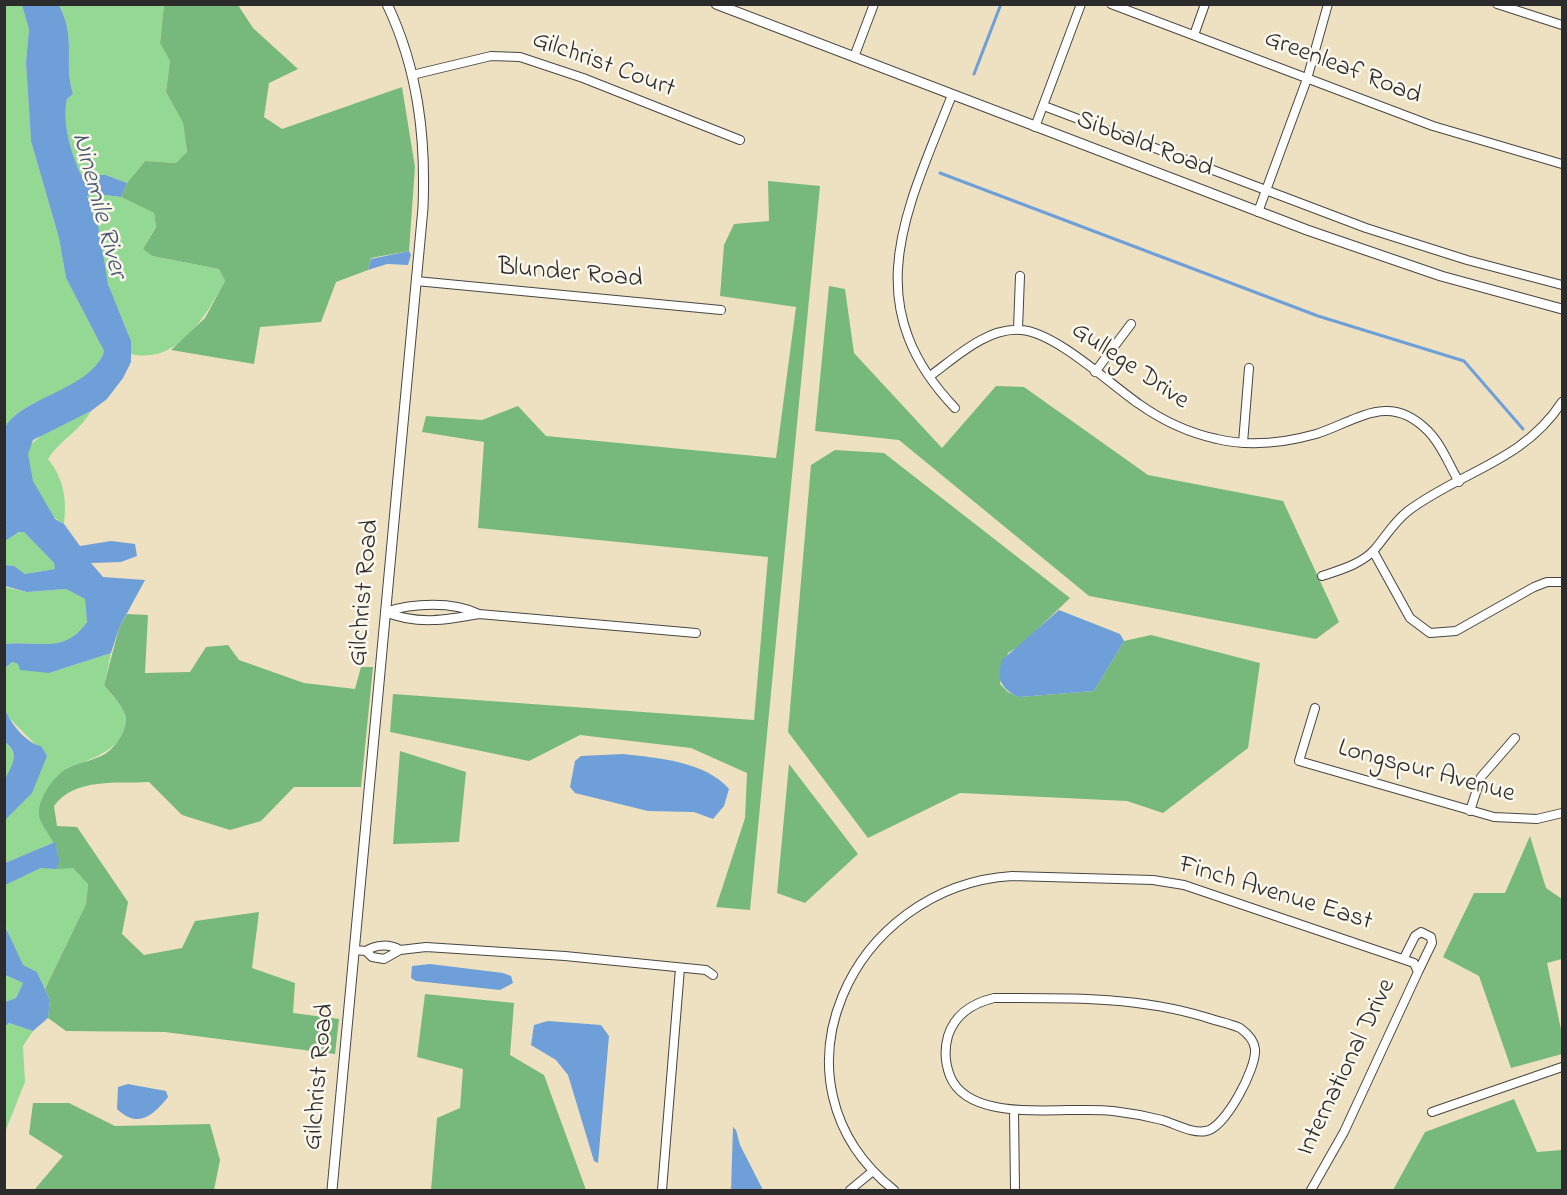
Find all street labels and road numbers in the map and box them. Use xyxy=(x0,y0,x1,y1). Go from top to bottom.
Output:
street label: Greenleaf Road xyxy=(1259,25,1425,113)
street label: Gilchrist Court xyxy=(527,26,679,106)
street label: Sibbald Road xyxy=(1071,106,1217,186)
street label: Blunder Road xyxy=(496,253,644,297)
street label: Gullege Drive xyxy=(1064,316,1194,418)
street label: Gilchrist Road xyxy=(344,518,388,668)
street label: Longspur Avenue xyxy=(1334,734,1518,812)
street label: Finch Avenue East xyxy=(1174,851,1376,939)
street label: International Drive xyxy=(1292,974,1404,1162)
street label: Gilchrist Road xyxy=(299,1002,343,1152)

